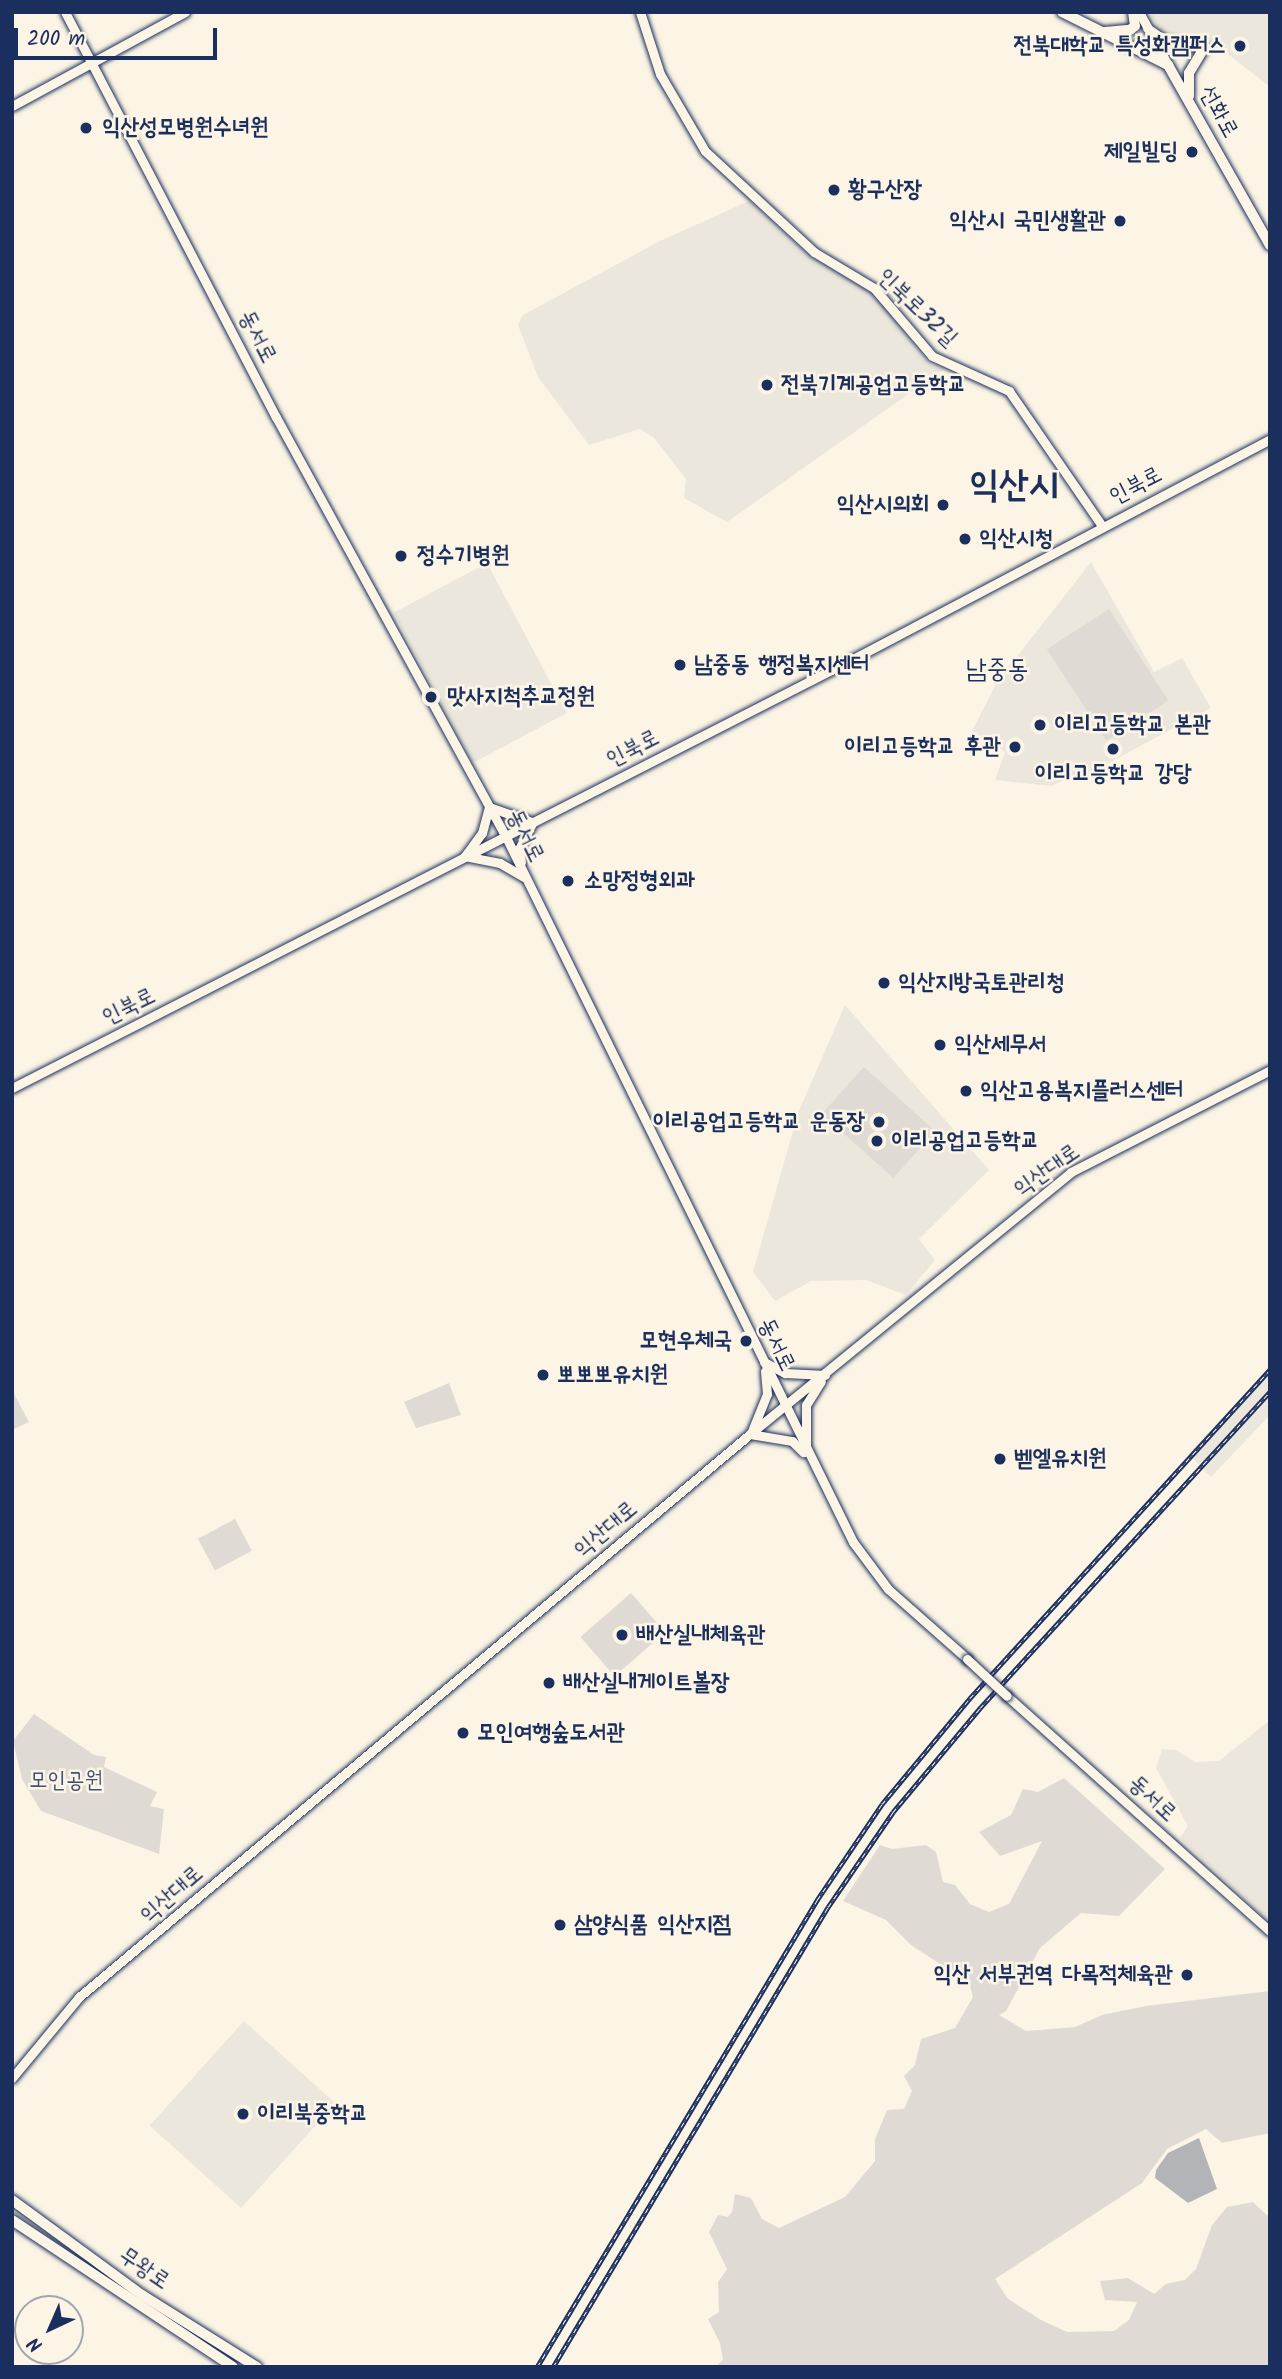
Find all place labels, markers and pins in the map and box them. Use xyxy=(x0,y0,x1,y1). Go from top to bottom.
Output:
place label: 전북대학교 특성화캠퍼스 xyxy=(1014,32,1226,60)
marker: 전북대학교 특성화캠퍼스 xyxy=(1232,38,1248,54)
place label: 익산성모병원수녀원 xyxy=(102,114,269,142)
marker: 익산성모병원수녀원 xyxy=(76,118,96,138)
place label: 제일빌딩 xyxy=(1104,138,1178,166)
marker: 제일빌딩 xyxy=(1184,144,1200,160)
place label: 황구산장 xyxy=(848,176,922,204)
marker: 황구산장 xyxy=(826,182,842,198)
place label: 익산시 국민생활관 xyxy=(949,207,1106,235)
marker: 익산시 국민생활관 xyxy=(1112,213,1128,229)
place label: 전북기계공업고등학교 xyxy=(781,371,966,399)
marker: 전북기계공업고등학교 xyxy=(759,377,775,393)
place label: 익산시의회 xyxy=(836,491,929,519)
marker: 익산시의회 xyxy=(935,497,951,513)
place label: 익산시청 xyxy=(979,525,1053,553)
marker: 익산시청 xyxy=(957,531,973,547)
place label: 정수기병원 xyxy=(417,542,510,570)
marker: 정수기병원 xyxy=(391,546,411,566)
place label: 남중동 행정복지센터 xyxy=(694,651,869,679)
marker: 남중동 행정복지센터 xyxy=(672,657,688,673)
place label: 맛사지척추교정원 xyxy=(447,683,595,711)
marker: 맛사지척추교정원 xyxy=(421,687,441,707)
place label: 이리고등학교 본관 xyxy=(1054,711,1211,739)
marker: 이리고등학교 본관 xyxy=(1032,717,1048,733)
place label: 이리고등학교 후관 xyxy=(844,733,1001,761)
marker: 이리고등학교 후관 xyxy=(1007,739,1023,755)
marker: 이리고등학교 강당 xyxy=(1105,741,1121,757)
place label: 이리고등학교 강당 xyxy=(1035,760,1191,788)
place label: 소망정형외과 xyxy=(584,867,695,895)
marker: 소망정형외과 xyxy=(558,871,578,891)
place label: 익산지방국토관리청 xyxy=(898,969,1065,997)
marker: 익산지방국토관리청 xyxy=(876,975,892,991)
place label: 익산세무서 xyxy=(954,1031,1047,1059)
marker: 익산세무서 xyxy=(932,1037,948,1053)
place label: 익산고용복지플러스센터 xyxy=(980,1077,1184,1105)
marker: 익산고용복지플러스센터 xyxy=(958,1083,974,1099)
place label: 이리공업고등학교 운동장 xyxy=(653,1108,865,1136)
marker: 이리공업고등학교 운동장 xyxy=(871,1114,887,1130)
place label: 이리공업고등학교 xyxy=(891,1127,1039,1155)
marker: 이리공업고등학교 xyxy=(869,1133,885,1149)
place label: 모현우체국 xyxy=(639,1327,732,1355)
marker: 모현우체국 xyxy=(738,1333,754,1349)
place label: 뽀뽀뽀유치원 xyxy=(557,1361,668,1389)
marker: 뽀뽀뽀유치원 xyxy=(535,1367,551,1383)
place label: 벧엘유치원 xyxy=(1014,1445,1107,1473)
marker: 벧엘유치원 xyxy=(992,1451,1008,1467)
place label: 배산실내체육관 xyxy=(636,1621,766,1649)
marker: 배산실내체육관 xyxy=(614,1627,630,1643)
place label: 배산실내게이트볼장 xyxy=(563,1669,730,1697)
marker: 배산실내게이트볼장 xyxy=(541,1675,557,1691)
place label: 모인여행숲도서관 xyxy=(477,1719,625,1747)
marker: 모인여행숲도서관 xyxy=(455,1725,471,1741)
place label: 삼양식품 익산지점 xyxy=(574,1911,731,1939)
marker: 삼양식품 익산지점 xyxy=(552,1917,568,1933)
place label: 익산 서부권역 다목적체육관 xyxy=(933,1961,1173,1989)
marker: 익산 서부권역 다목적체육관 xyxy=(1179,1967,1195,1983)
place label: 이리북중학교 xyxy=(257,2100,368,2128)
marker: 이리북중학교 xyxy=(235,2106,251,2122)

